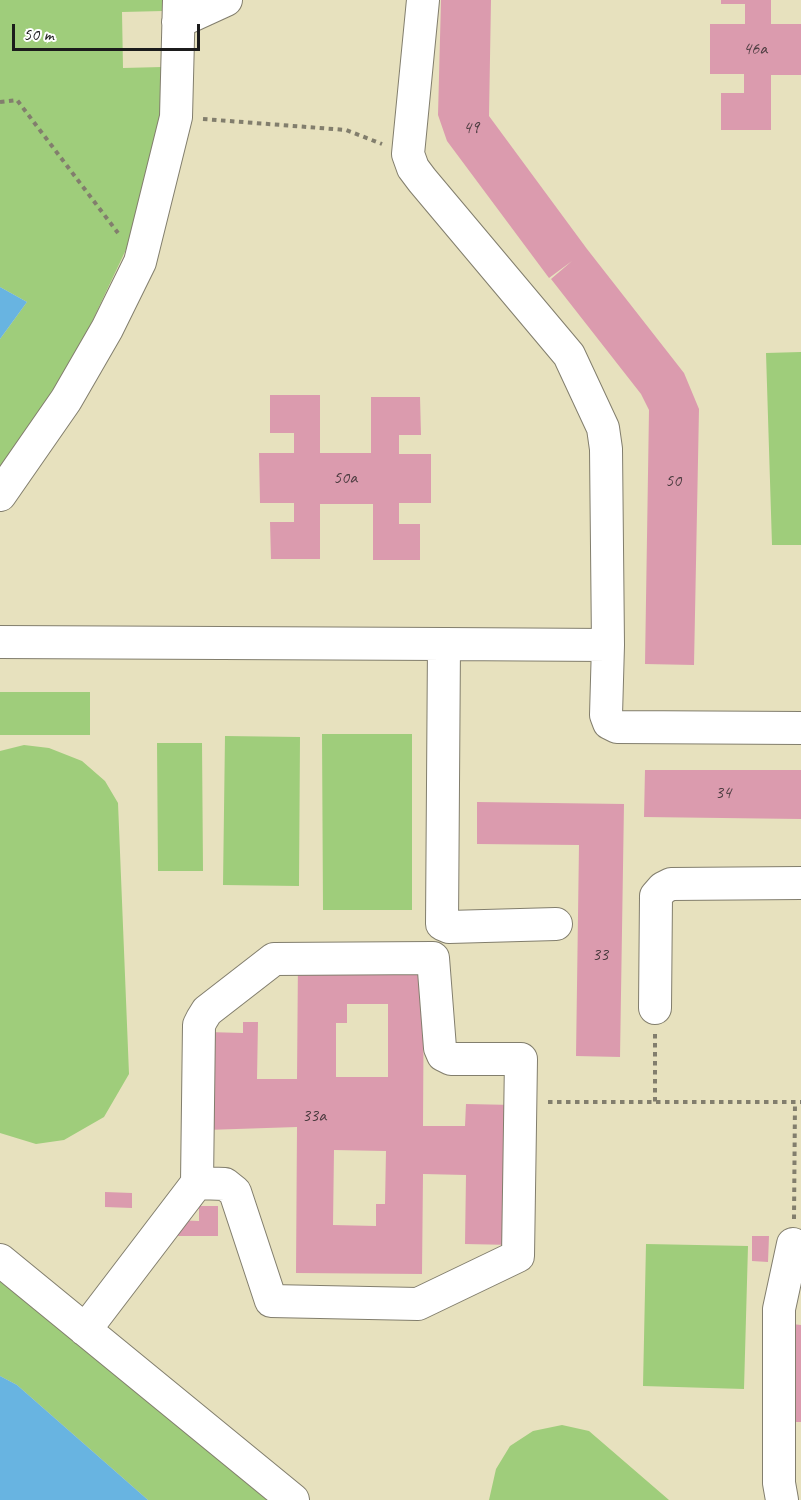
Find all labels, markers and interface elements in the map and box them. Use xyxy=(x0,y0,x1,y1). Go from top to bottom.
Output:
scale bar xyxy=(15,12,202,50)
text: 50 m xyxy=(23,23,54,45)
house number: 46а xyxy=(743,38,767,60)
house number: 49 xyxy=(463,117,479,139)
house number: 50а xyxy=(333,467,357,489)
house number: 50 xyxy=(665,470,681,492)
house number: 34 xyxy=(715,782,731,804)
house number: 33 xyxy=(592,944,608,966)
house number: 33а xyxy=(302,1105,326,1127)

